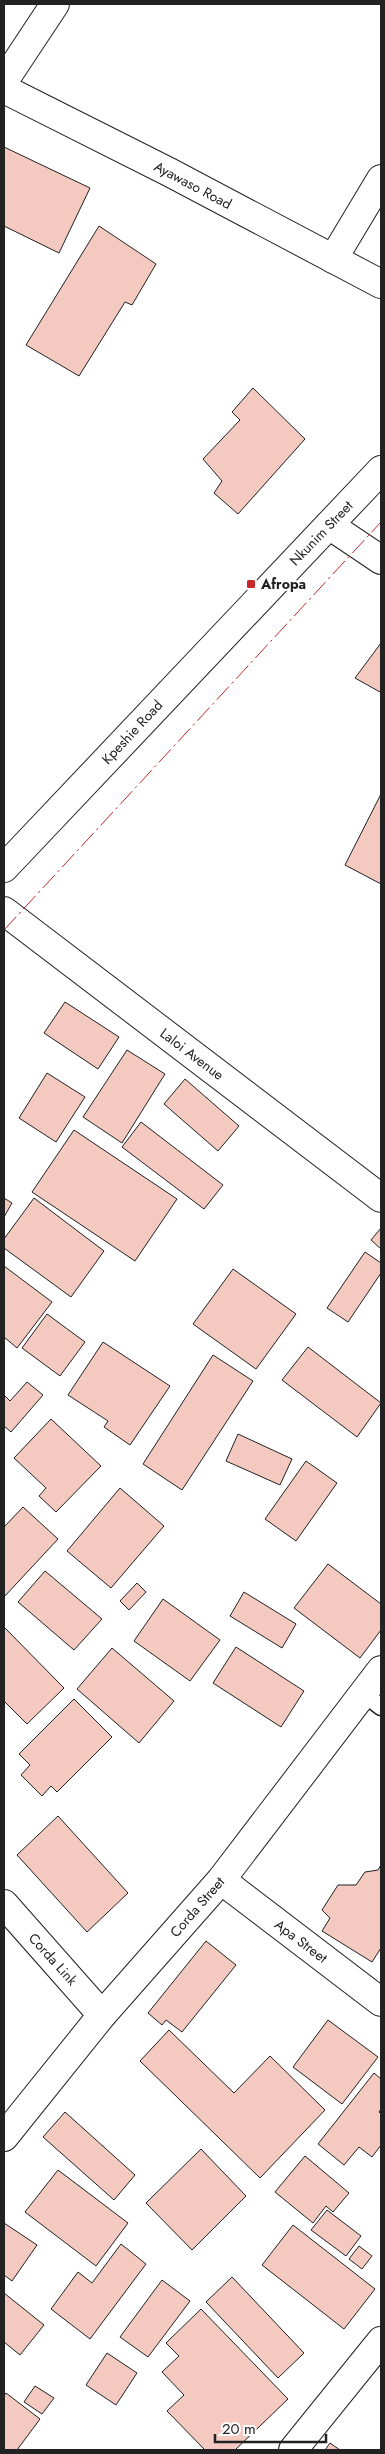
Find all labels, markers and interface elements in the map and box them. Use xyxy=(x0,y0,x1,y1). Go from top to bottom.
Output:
street label: Ayawaso Road xyxy=(151,156,235,214)
street label: Nkunim Street xyxy=(285,495,358,570)
place label: Afropa xyxy=(260,574,306,594)
marker: Afropa xyxy=(245,578,257,590)
street label: Kpeshie Road xyxy=(97,695,167,769)
street label: Laloi Avenue xyxy=(156,1023,228,1085)
street label: Corda Street xyxy=(165,1872,229,1942)
street label: Apa Street xyxy=(270,1914,332,1968)
street label: Corda Link xyxy=(24,1928,83,1990)
scale bar xyxy=(215,2412,326,2444)
text: 20 m xyxy=(222,2418,256,2440)

